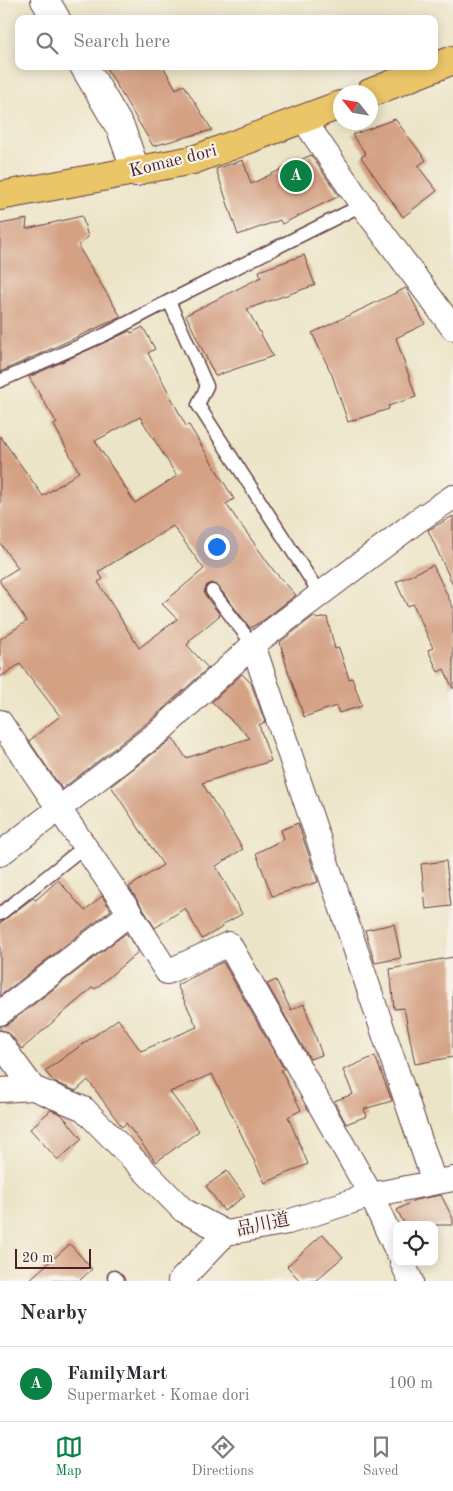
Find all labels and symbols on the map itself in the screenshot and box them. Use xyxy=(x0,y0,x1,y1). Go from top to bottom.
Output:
north arrow xyxy=(333,85,378,130)
street label: Komae dori xyxy=(127,141,219,181)
pin: A xyxy=(280,157,312,195)
your location xyxy=(204,534,230,560)
street label: 品川道 xyxy=(234,1209,291,1239)
scale bar xyxy=(15,1246,91,1269)

